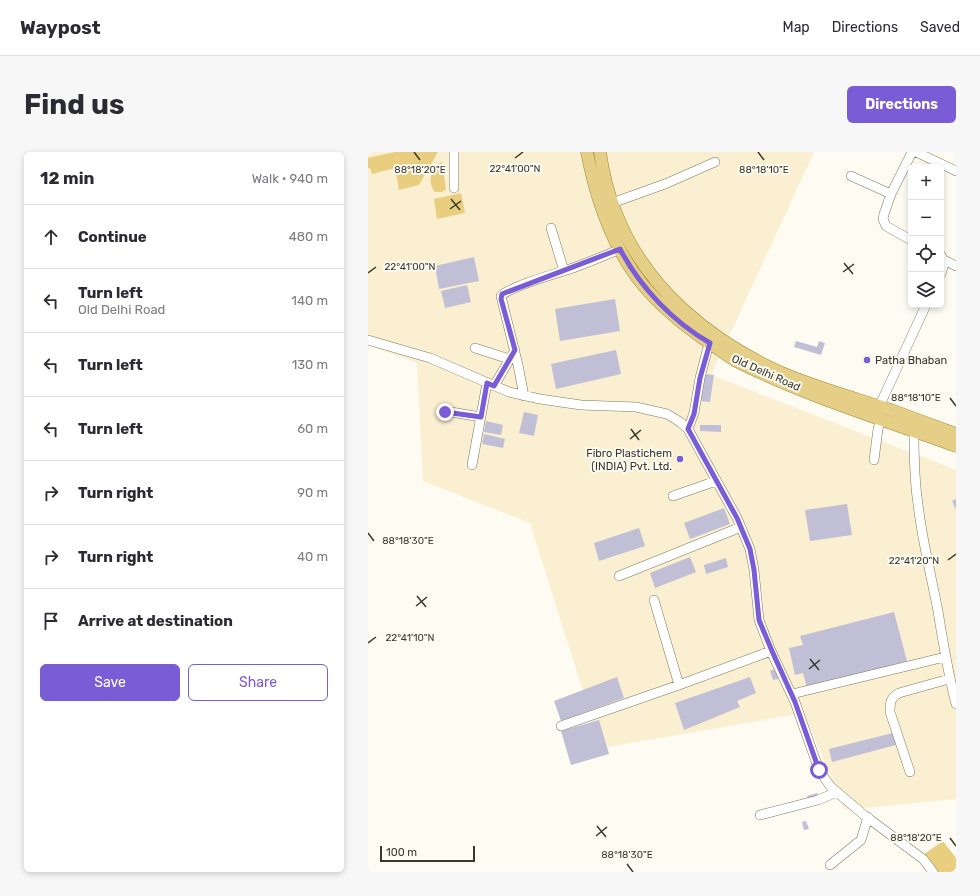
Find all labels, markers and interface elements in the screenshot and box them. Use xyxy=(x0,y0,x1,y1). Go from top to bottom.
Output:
text: Waypost xyxy=(20,16,101,39)
text: Map xyxy=(783,19,810,36)
text: Directions xyxy=(832,19,898,36)
text: Saved xyxy=(920,19,960,36)
button: Directions xyxy=(847,86,956,123)
text: Find us xyxy=(24,88,124,121)
text: 22°41'00"N xyxy=(489,163,541,175)
text: 88°18'20"E xyxy=(394,164,446,176)
text: 88°18'10"E xyxy=(739,164,789,176)
map controls xyxy=(908,164,944,308)
button: + xyxy=(908,164,944,200)
text: 12 min xyxy=(40,168,95,188)
text: Walk · 940 m xyxy=(252,171,328,186)
button: − xyxy=(908,200,944,236)
icon: ahead xyxy=(40,226,62,248)
text: Continue xyxy=(78,228,147,246)
text: 480 m xyxy=(289,229,328,244)
button: locate xyxy=(908,236,944,272)
text: 22°41'00"N xyxy=(384,261,436,273)
button: layers xyxy=(908,272,944,308)
text: Turn left xyxy=(78,284,143,302)
icon: left xyxy=(40,290,62,312)
text: 140 m xyxy=(291,293,328,308)
text: Old Delhi Road xyxy=(78,302,165,317)
street label: Old Delhi Road xyxy=(730,352,802,394)
icon: left xyxy=(40,354,62,376)
place label: Patha Bhaban xyxy=(875,354,947,367)
marker: Patha Bhaban xyxy=(862,355,872,365)
text: Turn left xyxy=(78,356,143,374)
text: 130 m xyxy=(292,357,328,372)
text: 88°18'10"E xyxy=(891,392,941,404)
route end xyxy=(436,403,454,421)
icon: left xyxy=(40,418,62,440)
text: Turn left xyxy=(78,420,143,438)
text: 60 m xyxy=(297,421,328,436)
place label: Fibro Plastichem (INDIA) Pvt. Ltd. xyxy=(586,447,672,473)
marker: Fibro Plastichem (INDIA) Pvt. Ltd. xyxy=(675,454,685,464)
icon: right xyxy=(40,482,62,504)
text: Turn right xyxy=(78,484,153,502)
text: 90 m xyxy=(297,485,328,500)
text: 88°18'30"E xyxy=(382,535,434,547)
icon: right xyxy=(40,546,62,568)
text: Turn right xyxy=(78,548,153,566)
text: 40 m xyxy=(297,549,328,564)
text: 22°41'20"N xyxy=(889,555,939,567)
icon: arrive xyxy=(40,610,62,632)
text: Arrive at destination xyxy=(78,612,233,630)
text: 22°41'10"N xyxy=(386,632,435,644)
button: Save xyxy=(40,664,180,701)
button: Share xyxy=(188,664,328,701)
route start xyxy=(810,761,828,779)
text: 88°18'20"E xyxy=(890,832,942,844)
scale bar xyxy=(380,844,475,863)
text: 100 m xyxy=(386,846,417,859)
text: 88°18'30"E xyxy=(601,849,653,861)

